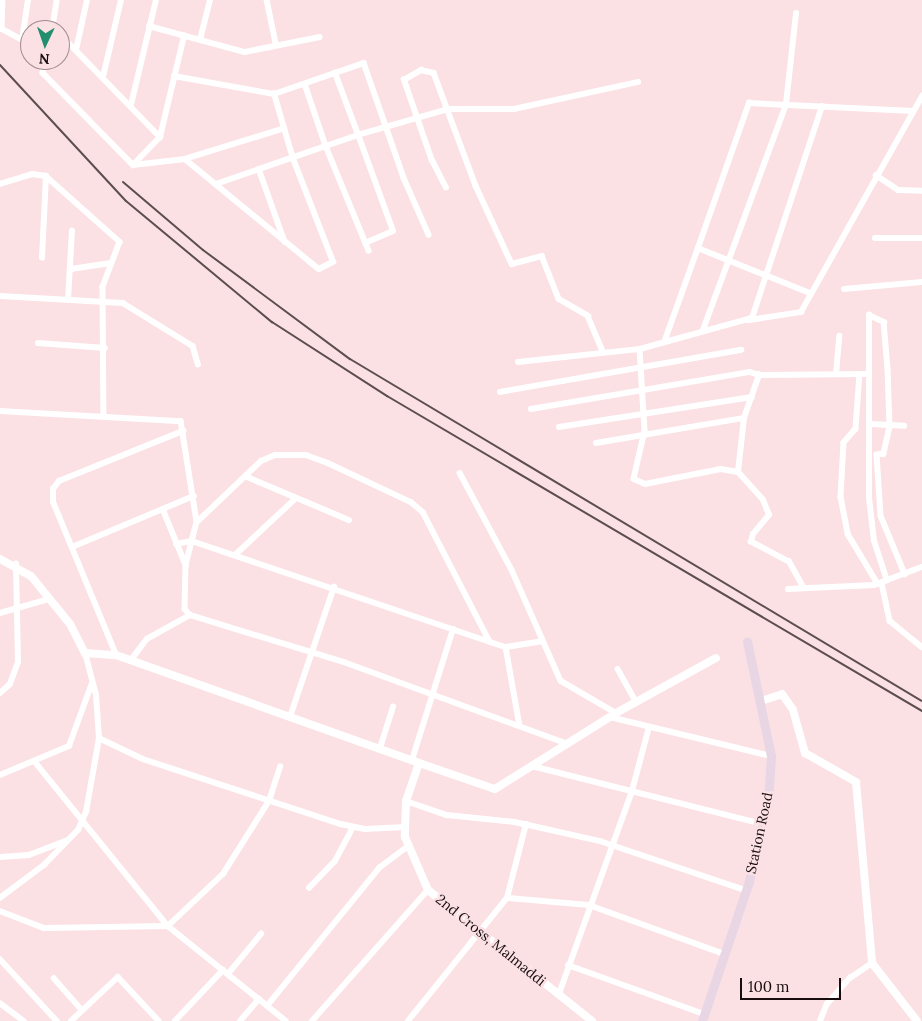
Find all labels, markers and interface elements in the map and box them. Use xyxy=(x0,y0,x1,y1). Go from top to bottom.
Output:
north arrow xyxy=(20,20,70,70)
text: N xyxy=(38,50,50,68)
street label: Station Road xyxy=(742,791,776,875)
street label: 2nd Cross, Malmaddi xyxy=(433,891,549,989)
scale bar xyxy=(742,968,843,1000)
text: 100 m xyxy=(748,977,789,996)

